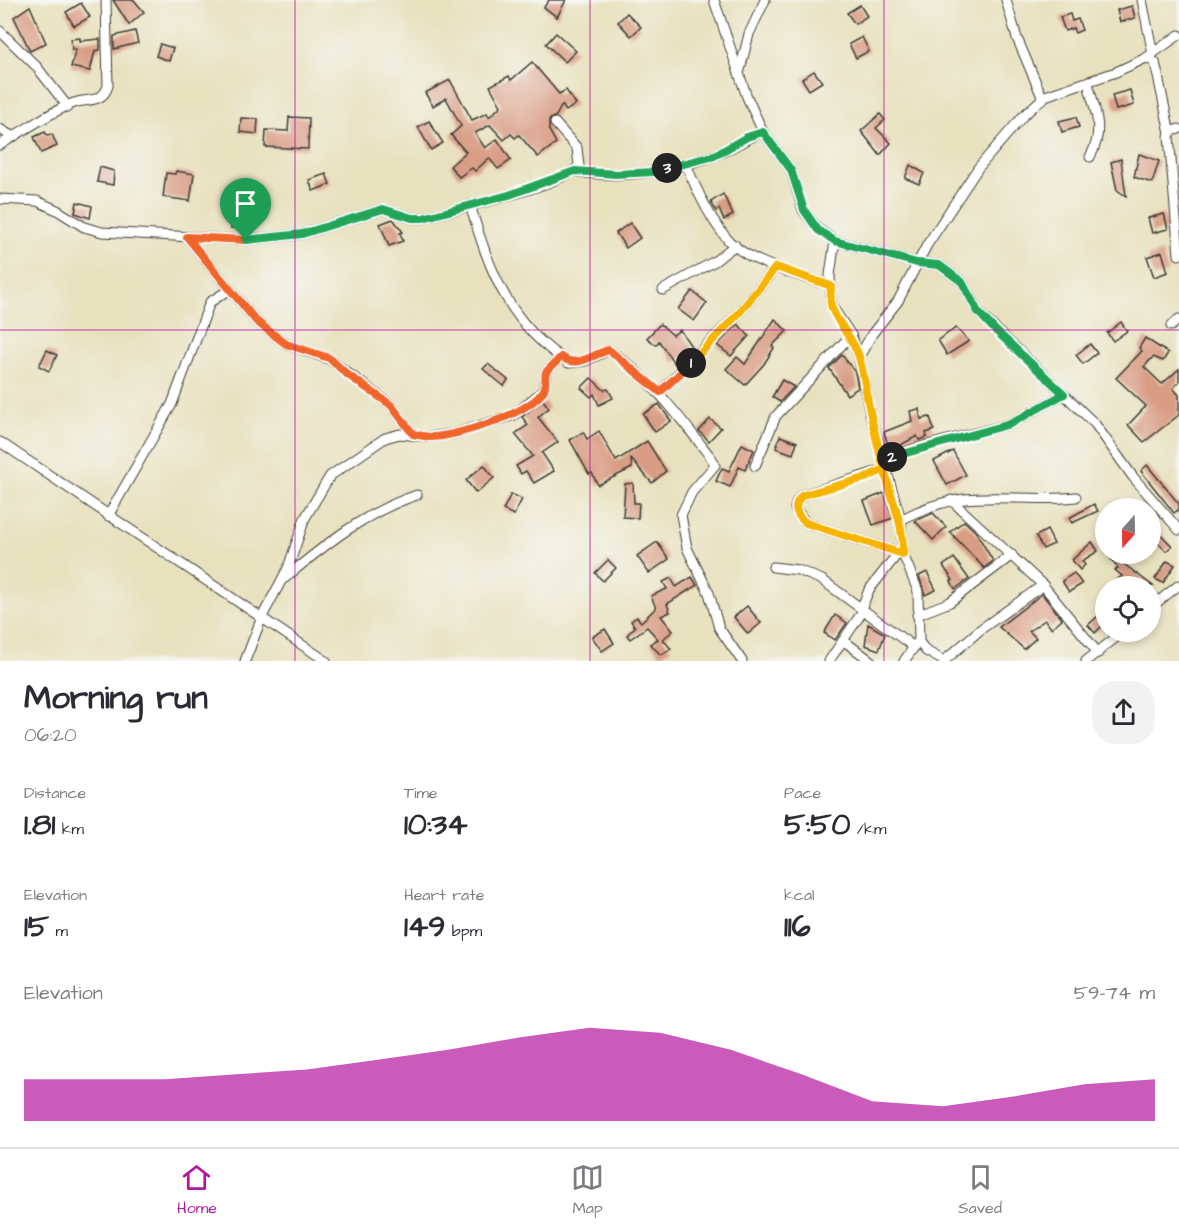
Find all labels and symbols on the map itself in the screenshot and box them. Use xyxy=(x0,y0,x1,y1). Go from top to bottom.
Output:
pin: 3 xyxy=(652,153,682,183)
pin xyxy=(220,178,271,240)
pin: 1 xyxy=(676,348,706,378)
pin: 2 xyxy=(877,442,907,472)
north arrow xyxy=(1095,498,1161,564)

